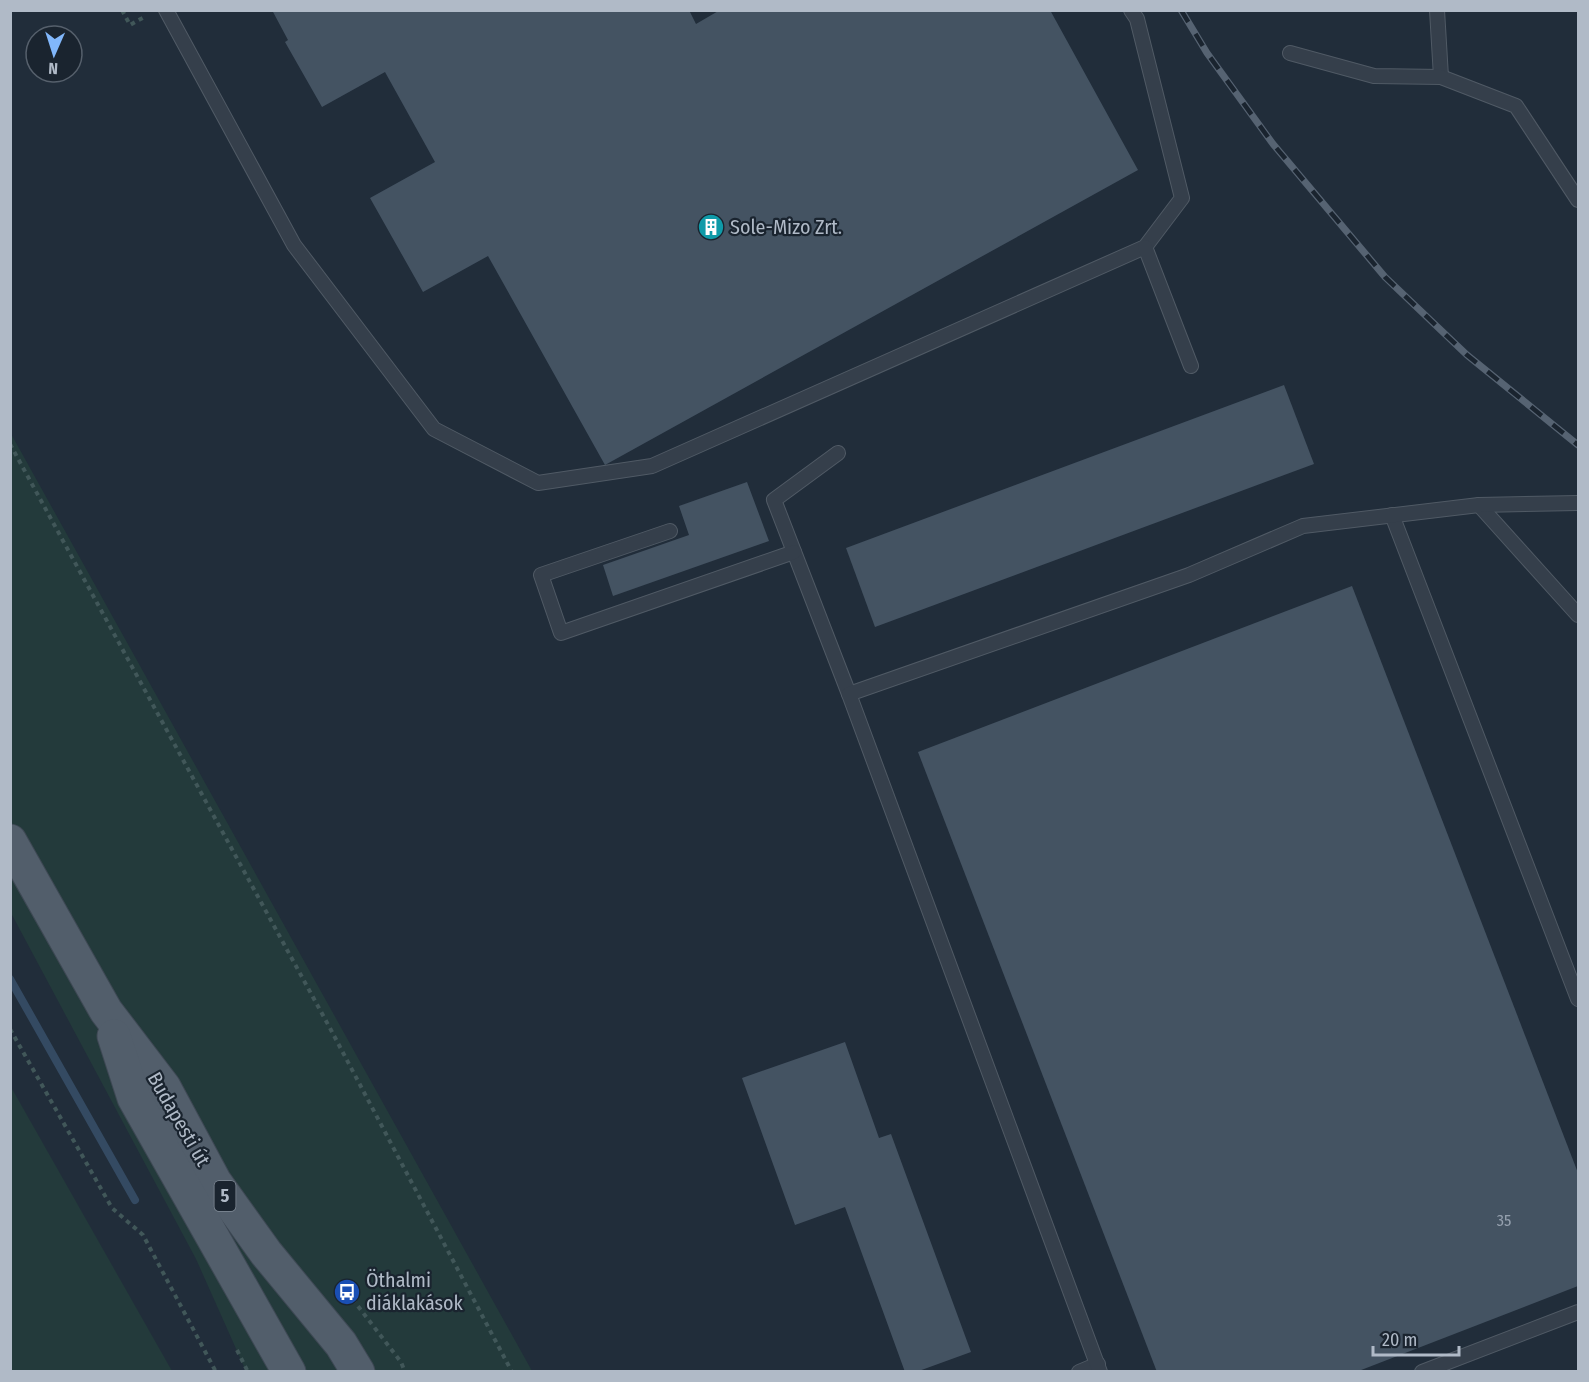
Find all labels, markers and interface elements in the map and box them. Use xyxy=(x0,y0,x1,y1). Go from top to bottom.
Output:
north arrow xyxy=(24,24,84,84)
text: N xyxy=(48,59,59,78)
building icon: Sole-Mizo Zrt. xyxy=(696,212,726,242)
place label: Sole-Mizo Zrt. xyxy=(730,215,842,239)
street label: Budapesti út xyxy=(143,1068,216,1171)
road number: 5 xyxy=(214,1181,236,1211)
house number: 35 xyxy=(1497,1211,1511,1230)
place label: Öthalmi diáklakások xyxy=(366,1268,464,1315)
bus stop icon: Öthalmi diáklakások xyxy=(332,1277,362,1307)
scale bar xyxy=(1373,1319,1458,1357)
text: 20 m xyxy=(1382,1329,1417,1351)

